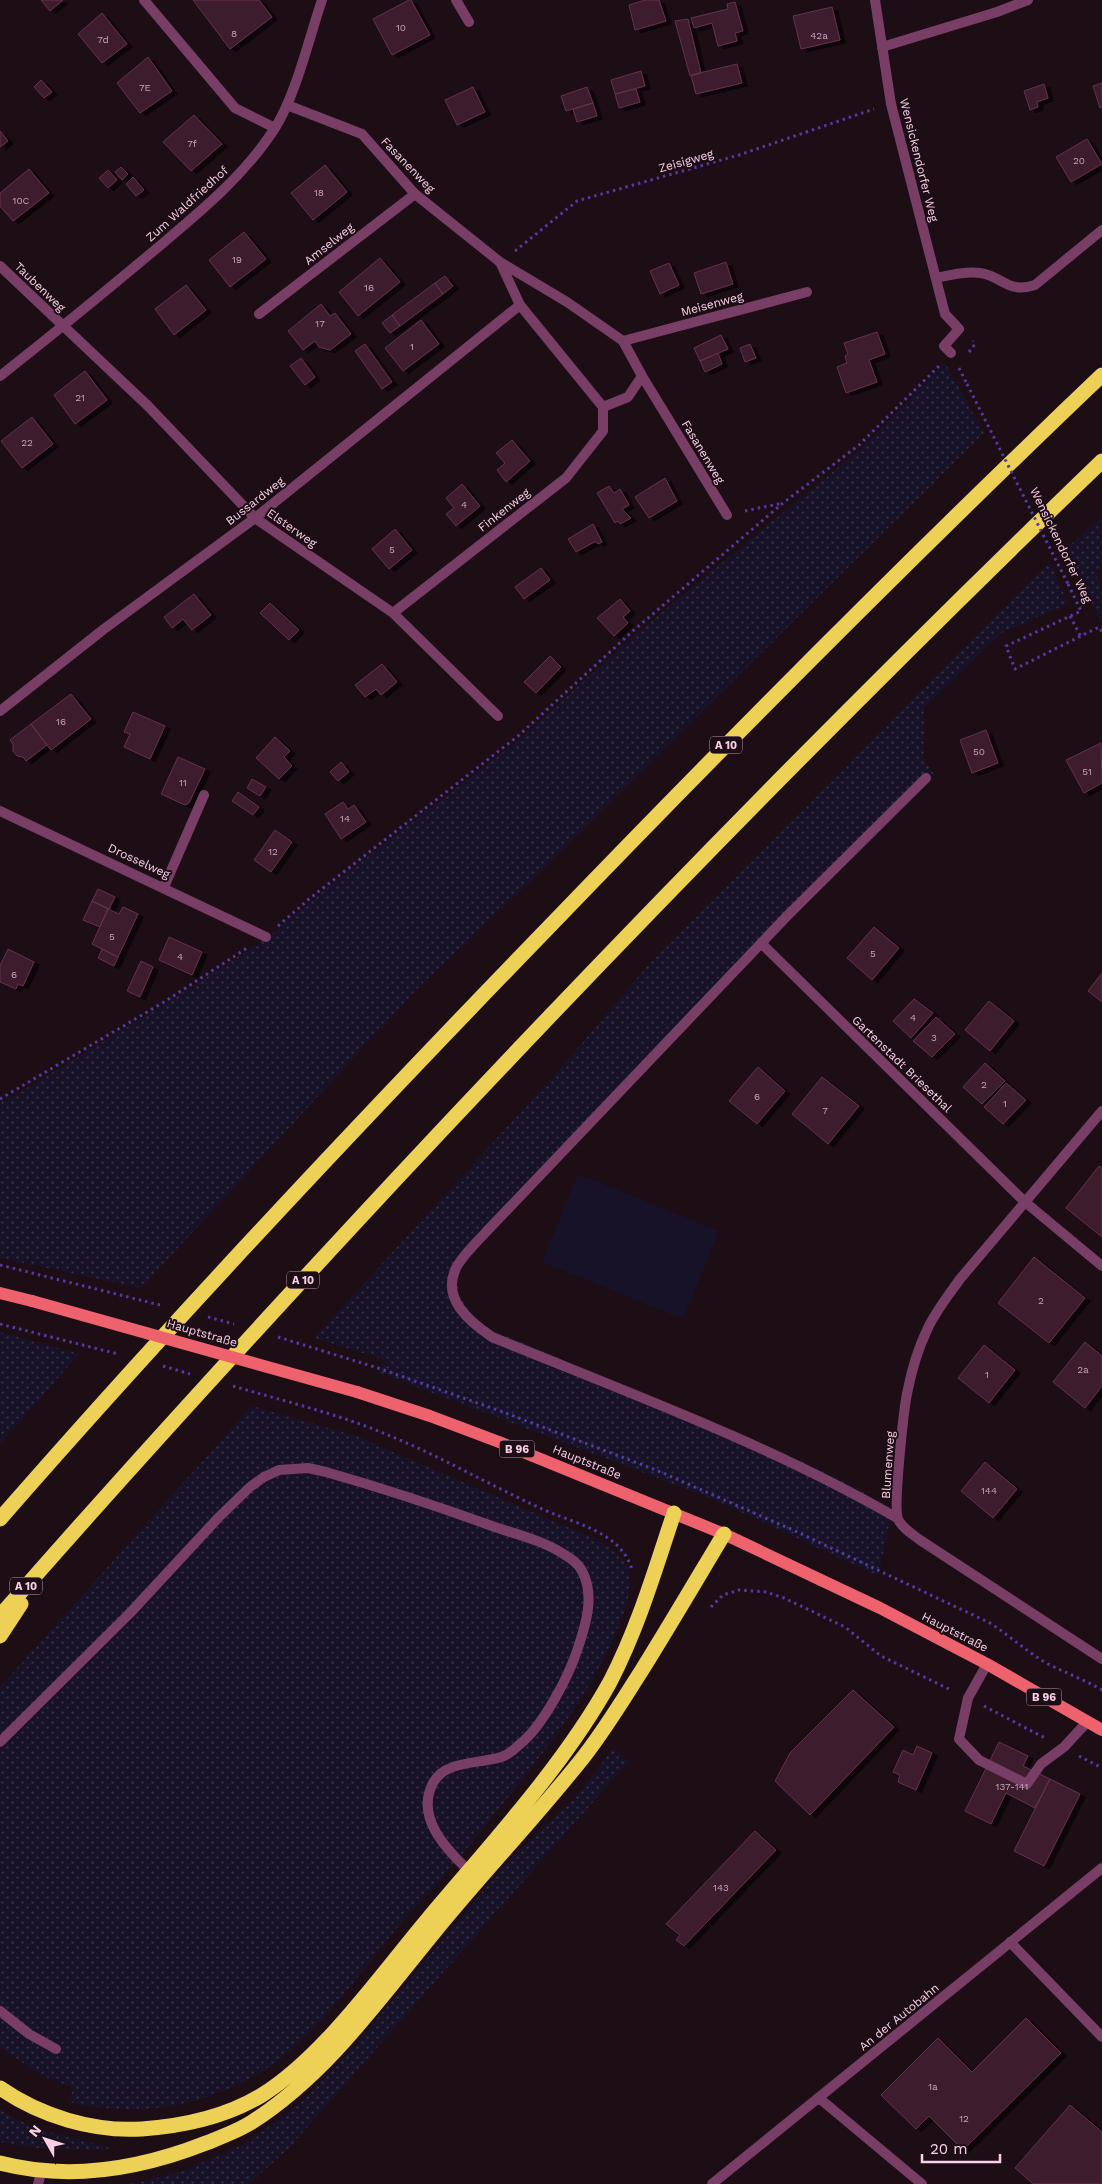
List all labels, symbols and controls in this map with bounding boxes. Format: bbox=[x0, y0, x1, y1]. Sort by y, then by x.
house number: 10 bbox=[396, 22, 406, 33]
house number: 8 bbox=[231, 28, 237, 39]
house number: 42a bbox=[810, 30, 828, 41]
house number: 7d bbox=[97, 34, 109, 45]
house number: 7E bbox=[139, 82, 151, 93]
street label: Wensickendorfer Weg bbox=[897, 97, 941, 224]
street label: Fasanenweg bbox=[378, 134, 438, 196]
house number: 7f bbox=[187, 138, 197, 149]
street label: Zeisigweg bbox=[657, 146, 716, 175]
house number: 20 bbox=[1073, 155, 1085, 166]
street label: Zum Waldfriedhof bbox=[143, 163, 231, 245]
house number: 18 bbox=[314, 187, 324, 198]
house number: 10C bbox=[13, 195, 30, 206]
street label: Amselweg bbox=[301, 220, 357, 268]
house number: 19 bbox=[232, 254, 242, 265]
street label: Taubenweg bbox=[12, 259, 69, 315]
house number: 16 bbox=[364, 282, 374, 293]
street label: Meisenweg bbox=[679, 289, 745, 319]
house number: 17 bbox=[315, 318, 325, 329]
house number: 1 bbox=[410, 341, 414, 352]
house number: 21 bbox=[75, 392, 85, 403]
street label: Fasanenweg bbox=[679, 418, 728, 487]
house number: 22 bbox=[21, 437, 33, 448]
street label: Bussardweg bbox=[223, 474, 287, 528]
street label: Finkenweg bbox=[475, 485, 533, 535]
street label: Wensickendorfer Weg bbox=[1027, 485, 1095, 606]
house number: 4 bbox=[461, 499, 467, 510]
street label: Elsterweg bbox=[264, 506, 320, 551]
house number: 5 bbox=[389, 544, 395, 555]
house number: 16 bbox=[56, 716, 66, 727]
road number: A 10 bbox=[710, 736, 742, 754]
house number: 50 bbox=[973, 746, 985, 757]
house number: 51 bbox=[1082, 766, 1092, 777]
house number: 11 bbox=[179, 777, 187, 788]
house number: 14 bbox=[340, 813, 350, 824]
street label: Drosselweg bbox=[106, 841, 173, 882]
house number: 12 bbox=[268, 846, 278, 857]
house number: 5 bbox=[109, 931, 115, 942]
house number: 5 bbox=[870, 948, 876, 959]
house number: 4 bbox=[177, 951, 183, 962]
house number: 6 bbox=[11, 969, 17, 980]
house number: 4 bbox=[910, 1012, 916, 1023]
street label: Gartenstadt Briesethal bbox=[849, 1013, 955, 1115]
house number: 3 bbox=[931, 1032, 937, 1043]
house number: 2 bbox=[981, 1079, 987, 1090]
house number: 6 bbox=[754, 1091, 760, 1102]
house number: 1 bbox=[1003, 1098, 1007, 1109]
house number: 7 bbox=[822, 1105, 828, 1116]
road number: A 10 bbox=[287, 1272, 319, 1288]
house number: 2 bbox=[1038, 1295, 1044, 1306]
street label: Hauptstraße bbox=[165, 1316, 239, 1350]
house number: 2a bbox=[1077, 1364, 1089, 1375]
house number: 1 bbox=[985, 1369, 989, 1380]
street label: Blumenweg bbox=[879, 1430, 897, 1499]
road number: B 96 bbox=[500, 1440, 534, 1458]
street label: Hauptstraße bbox=[551, 1442, 623, 1482]
house number: 144 bbox=[981, 1485, 997, 1496]
road number: A 10 bbox=[10, 1578, 42, 1594]
street label: Hauptstraße bbox=[919, 1609, 991, 1655]
road number: B 96 bbox=[1026, 1688, 1062, 1705]
house number: 137-141 bbox=[996, 1781, 1028, 1792]
house number: 143 bbox=[713, 1882, 729, 1893]
street label: An der Autobahn bbox=[856, 1980, 942, 2054]
house number: 1a bbox=[928, 2081, 938, 2092]
house number: 12 bbox=[959, 2113, 969, 2124]
north arrow bbox=[20, 2114, 70, 2164]
text: N bbox=[25, 2122, 44, 2140]
scale bar bbox=[922, 2132, 1000, 2164]
text: 20 m bbox=[930, 2140, 968, 2158]

